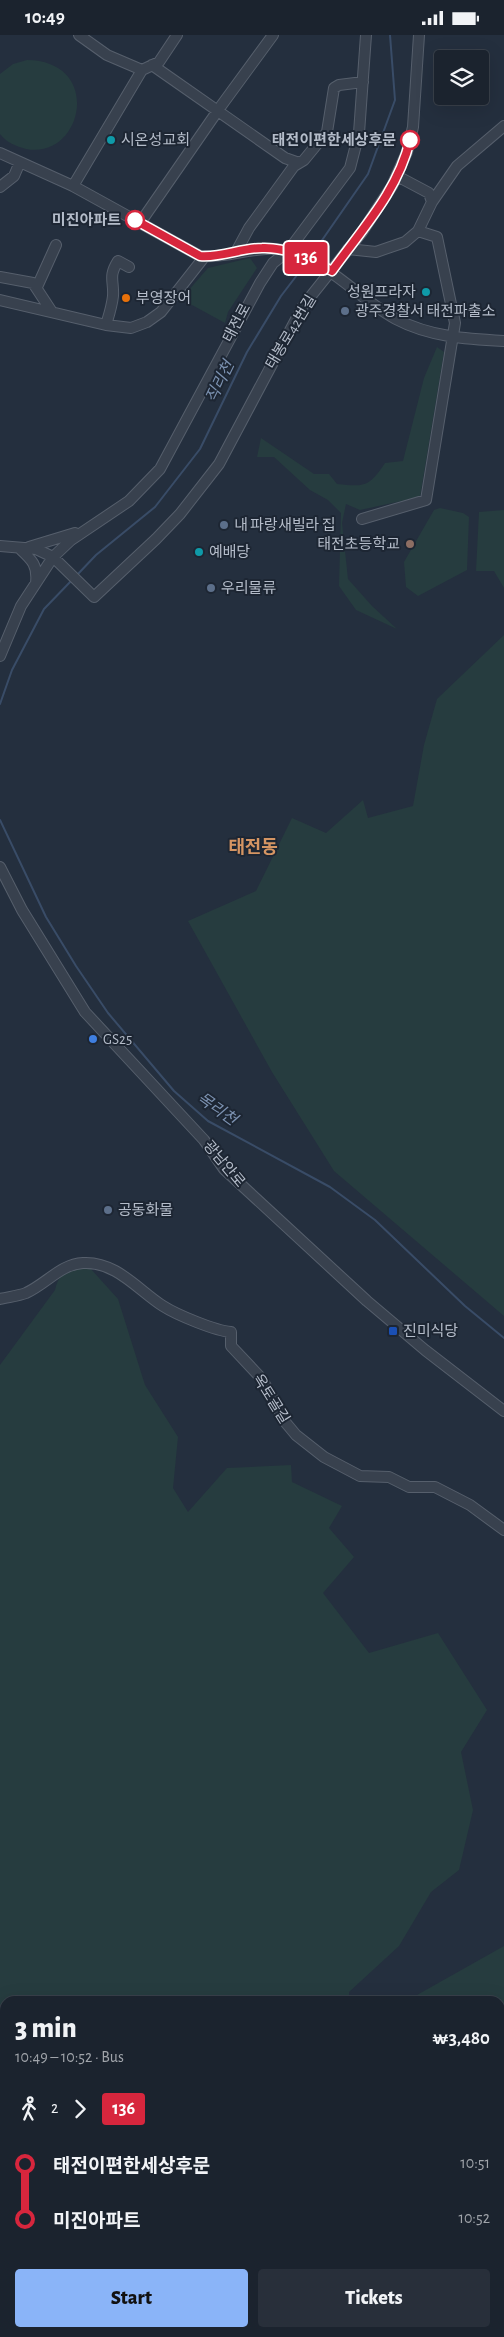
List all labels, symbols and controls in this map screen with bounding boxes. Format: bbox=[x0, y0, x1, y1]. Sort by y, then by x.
text: 10:49 bbox=[25, 8, 65, 27]
map controls bbox=[434, 50, 489, 105]
button: layers bbox=[434, 50, 489, 105]
marker: 태전이편한세상후문 bbox=[400, 130, 420, 150]
place label: 시온성교회 bbox=[121, 132, 190, 148]
place label: 태전이편한세상후문 bbox=[272, 132, 396, 148]
marker: 시온성교회 bbox=[105, 134, 117, 146]
marker: 미진아파트 bbox=[125, 210, 145, 230]
place label: 미진아파트 bbox=[52, 212, 121, 228]
line badge: 136 bbox=[277, 242, 335, 274]
text: 136 bbox=[295, 249, 317, 267]
place label: 성원프라자 bbox=[347, 284, 416, 300]
marker: 성원프라자 bbox=[420, 286, 432, 298]
place label: 부영장어 bbox=[136, 290, 191, 306]
marker: 부영장어 bbox=[120, 292, 132, 304]
street label: 태봉로42번길 bbox=[262, 292, 319, 371]
street label: 태전로 bbox=[220, 301, 253, 345]
place label: 광주경찰서 태전파출소 bbox=[355, 303, 496, 319]
marker: 광주경찰서 태전파출소 bbox=[339, 305, 351, 317]
water label: 직리천 bbox=[202, 356, 238, 405]
place label: 내 파랑새빌라 집 bbox=[234, 517, 336, 533]
marker: 내 파랑새빌라 집 bbox=[218, 519, 230, 531]
place label: 태전초등학교 bbox=[317, 535, 400, 552]
marker: 태전초등학교 bbox=[404, 538, 416, 550]
place label: 예배당 bbox=[209, 544, 251, 560]
marker: 예배당 bbox=[193, 546, 205, 558]
place label: 우리물류 bbox=[221, 580, 276, 596]
marker: 우리물류 bbox=[205, 582, 217, 594]
district label: 태전동 bbox=[228, 838, 278, 857]
place label: GS25 bbox=[103, 1032, 132, 1047]
marker: GS25 bbox=[87, 1033, 99, 1045]
water label: 목리천 bbox=[194, 1089, 242, 1130]
street label: 광남안로 bbox=[201, 1137, 248, 1190]
place label: 공동화물 bbox=[118, 1202, 173, 1218]
marker: 공동화물 bbox=[102, 1204, 114, 1216]
place label: 진미식당 bbox=[403, 1323, 458, 1339]
marker: 진미식당 bbox=[387, 1325, 399, 1337]
street label: 옥토골길 bbox=[250, 1371, 293, 1426]
text: 3 min bbox=[15, 2015, 77, 2043]
text: ₩3,480 bbox=[432, 2029, 490, 2048]
text: 10:49 – 10:52 · Bus bbox=[15, 2049, 124, 2065]
icon: walk bbox=[15, 2095, 43, 2123]
icon: forward bbox=[66, 2095, 94, 2123]
text: 2 bbox=[51, 2100, 58, 2116]
text: 136 bbox=[112, 2100, 135, 2118]
text: 10:51 bbox=[460, 2155, 490, 2171]
text: 태전이편한세상후문 bbox=[53, 2157, 210, 2176]
text: 10:52 bbox=[458, 2210, 490, 2226]
text: 미진아파트 bbox=[53, 2212, 140, 2231]
button: Start bbox=[15, 2269, 248, 2327]
button: Tickets bbox=[258, 2269, 490, 2327]

